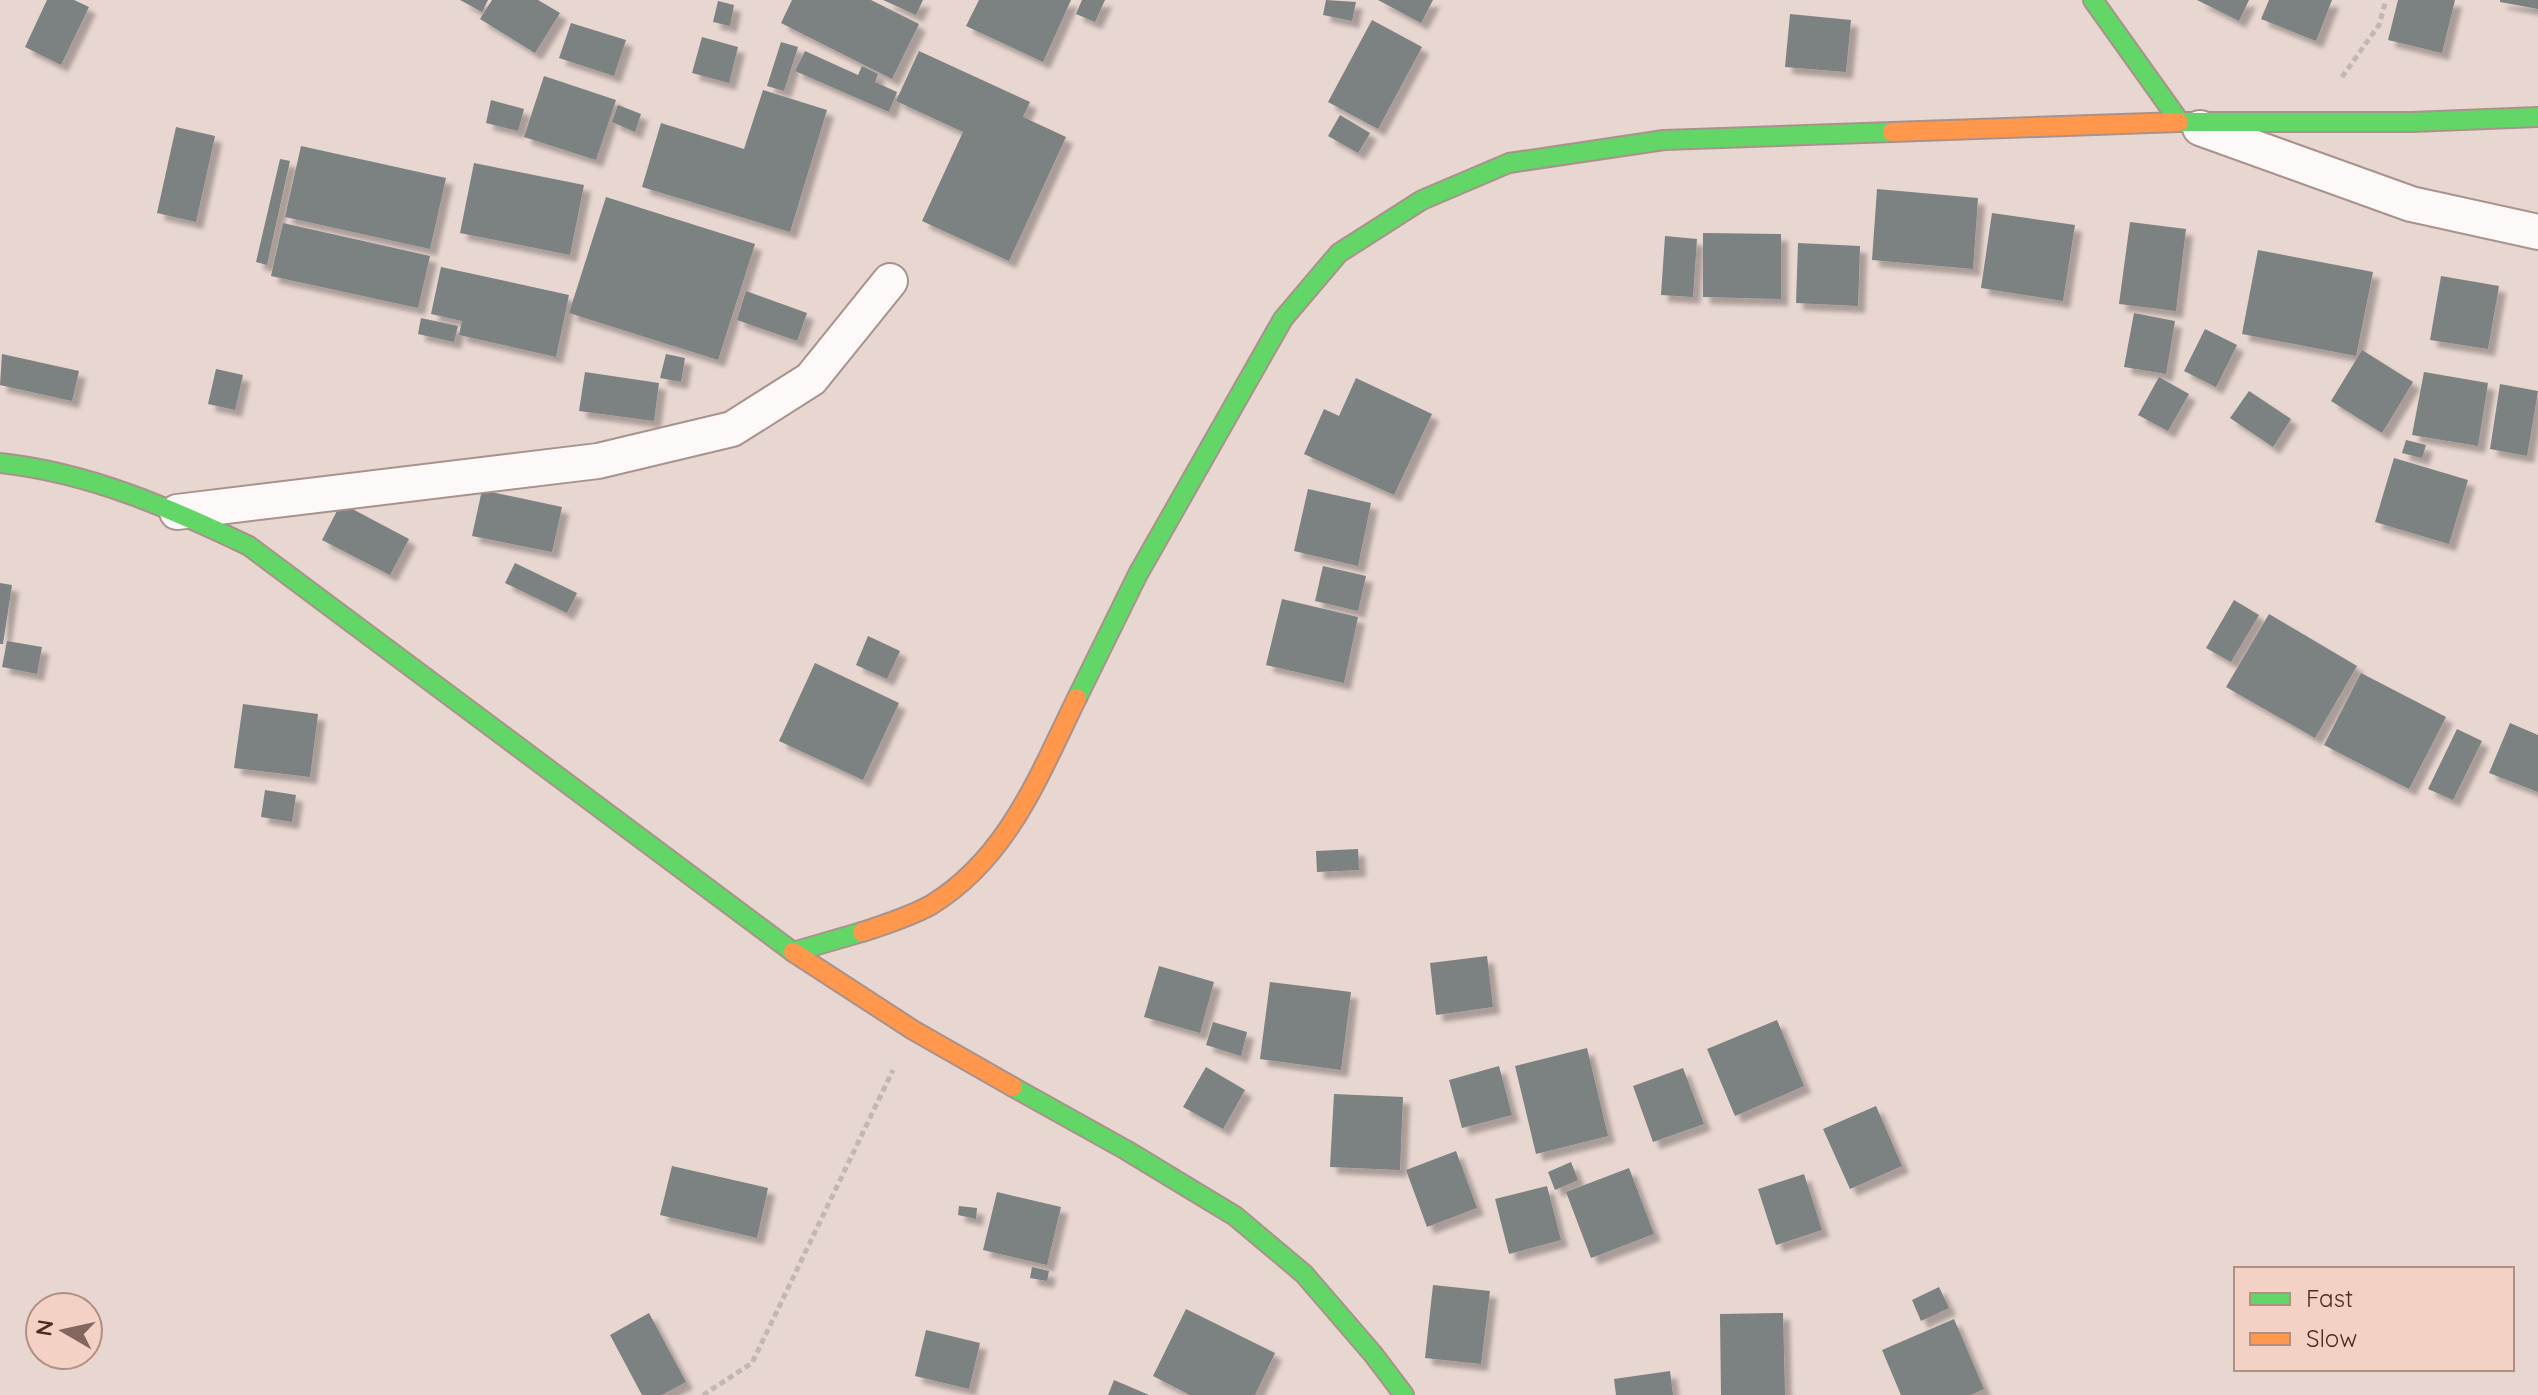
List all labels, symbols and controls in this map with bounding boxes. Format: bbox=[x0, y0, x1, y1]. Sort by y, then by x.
legend bbox=[2234, 1267, 2514, 1371]
text: Fast bbox=[2306, 1283, 2353, 1313]
north arrow bbox=[24, 1291, 104, 1371]
text: N bbox=[29, 1318, 59, 1338]
text: Slow bbox=[2306, 1323, 2357, 1353]

